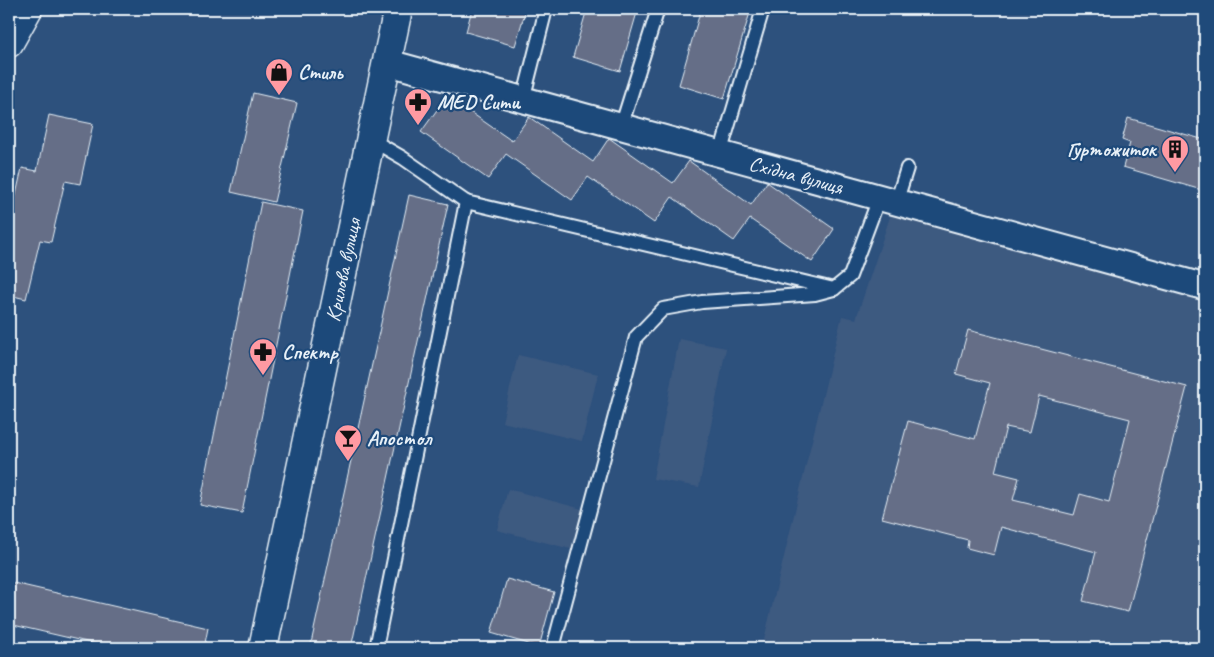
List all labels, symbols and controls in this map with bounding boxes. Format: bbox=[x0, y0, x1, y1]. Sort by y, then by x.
shop icon: Стиль bbox=[264, 57, 294, 96]
place label: Стиль bbox=[298, 59, 344, 85]
pharmacy icon: MED Сити bbox=[403, 87, 433, 126]
place label: MED Сити bbox=[437, 89, 522, 115]
building icon: Гуртожиток bbox=[1160, 134, 1190, 173]
place label: Гуртожиток bbox=[1067, 136, 1158, 162]
street label: Східна вулиця bbox=[746, 150, 847, 200]
street label: Крилова вулиця bbox=[319, 214, 367, 324]
pharmacy icon: Спектр bbox=[248, 337, 278, 376]
place label: Спектр bbox=[282, 339, 339, 365]
bar icon: Апостол bbox=[333, 423, 363, 462]
place label: Апостол bbox=[367, 425, 433, 451]

